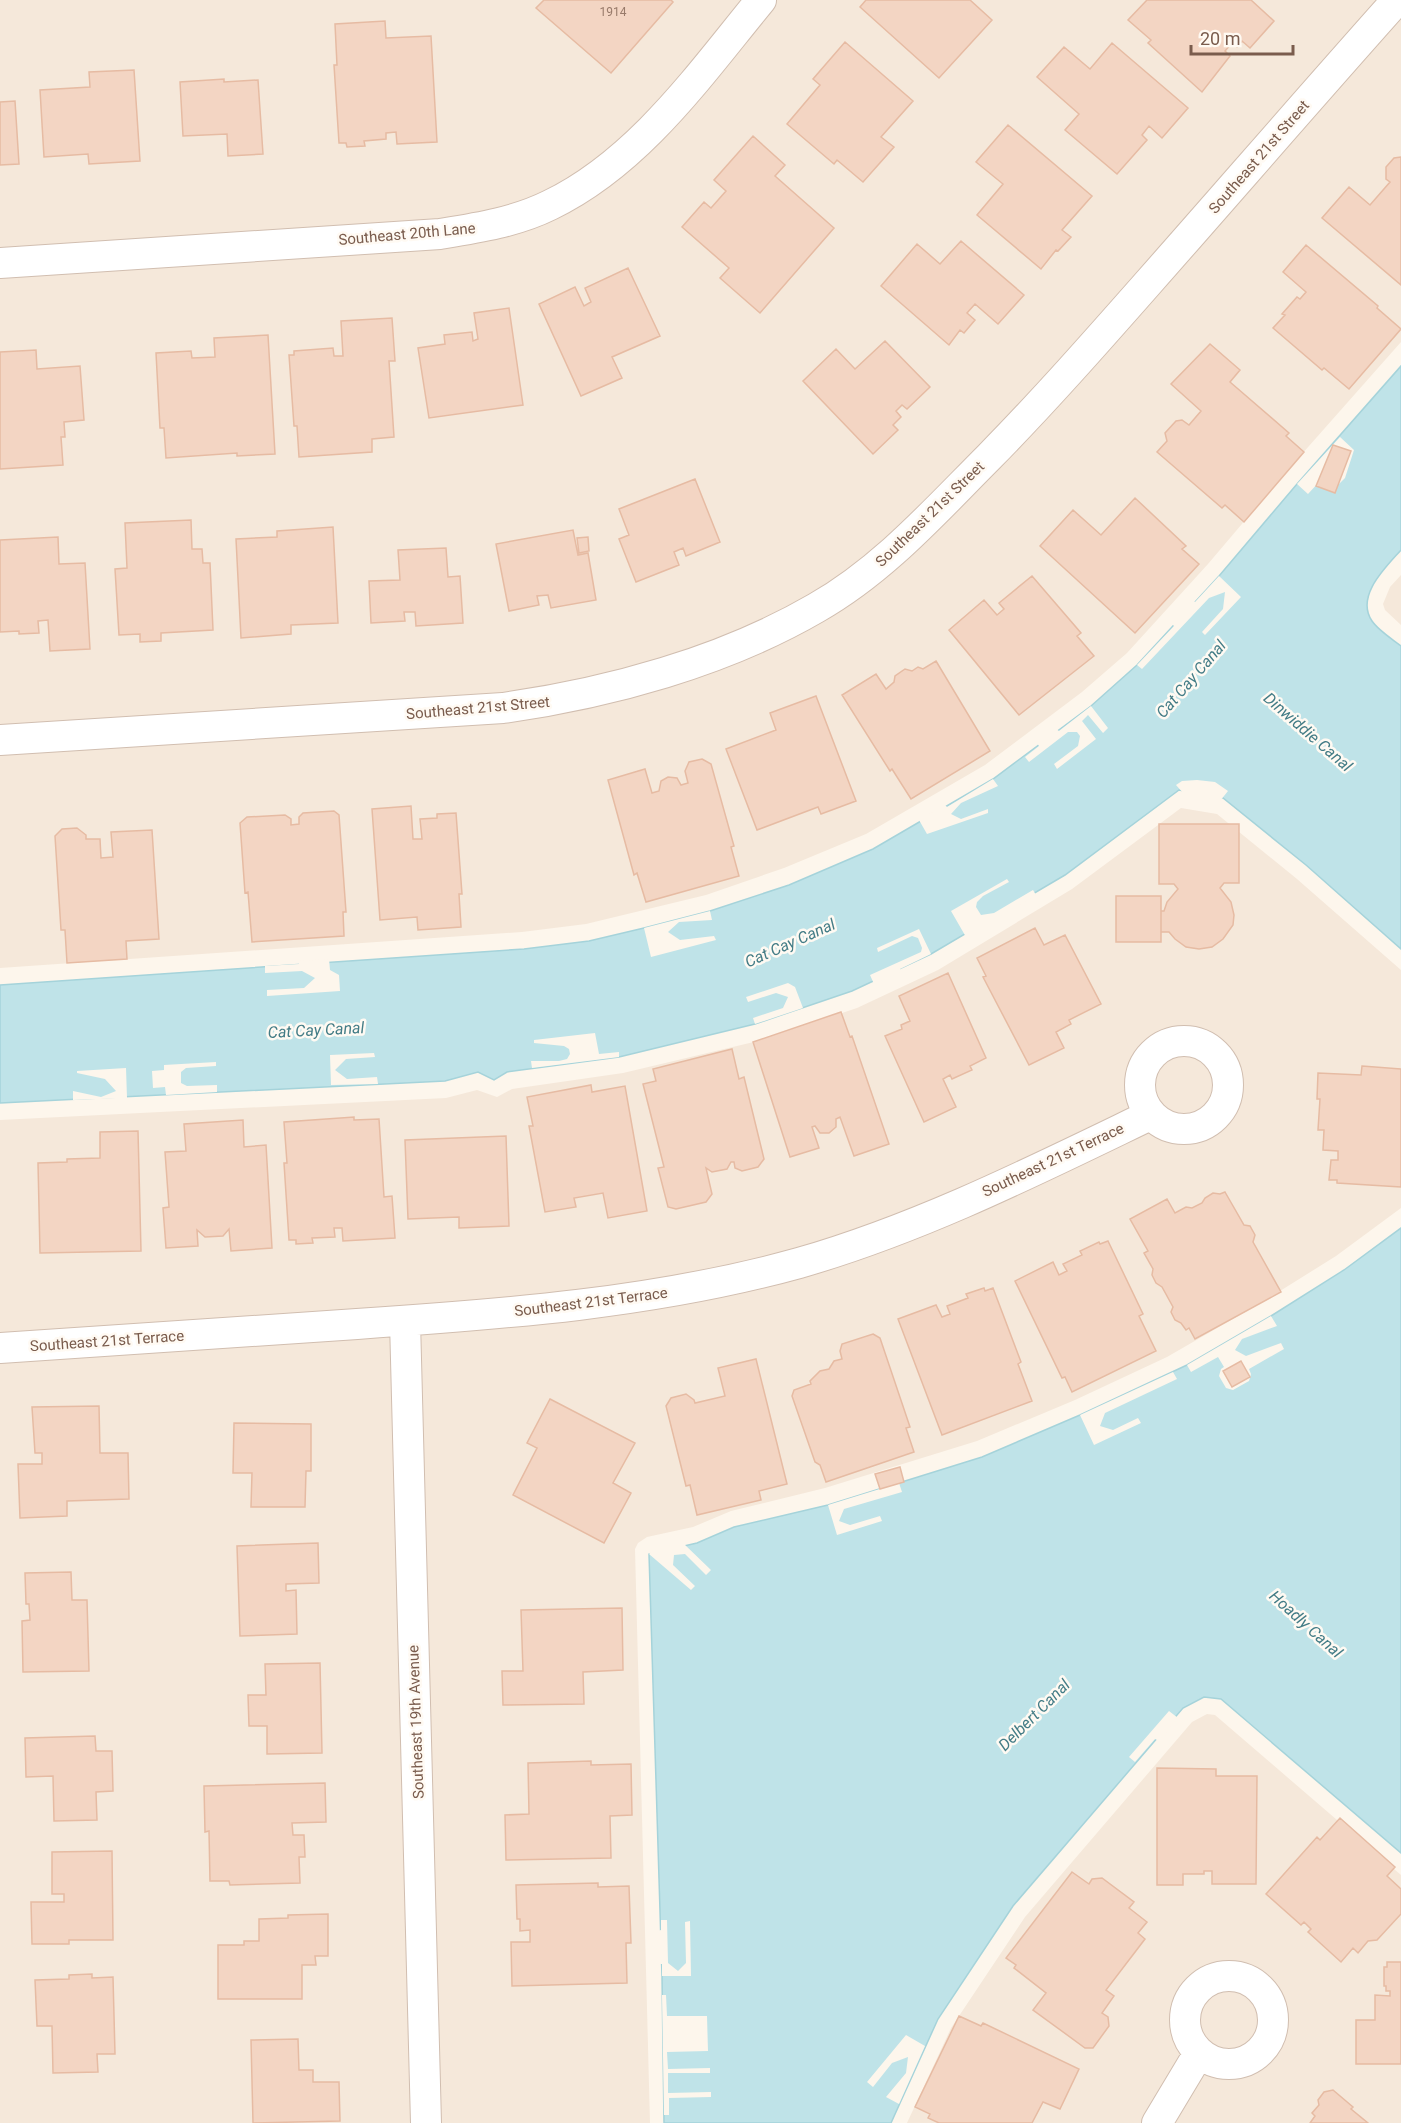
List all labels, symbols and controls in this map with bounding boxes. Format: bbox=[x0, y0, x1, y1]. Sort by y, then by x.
house number: 1914 bbox=[600, 5, 627, 19]
scale bar bbox=[1191, 18, 1293, 56]
text: 20 m bbox=[1200, 28, 1240, 49]
street label: Southeast 21st Street bbox=[1205, 97, 1313, 217]
street label: Southeast 20th Lane bbox=[338, 219, 476, 249]
street label: Southeast 21st Street bbox=[872, 457, 988, 571]
water label: Cat Cay Canal bbox=[1152, 636, 1230, 722]
water label: Dinwiddie Canal bbox=[1260, 689, 1356, 776]
street label: Southeast 21st Street bbox=[405, 693, 551, 723]
water label: Cat Cay Canal bbox=[742, 915, 838, 971]
water label: Cat Cay Canal bbox=[267, 1018, 365, 1042]
street label: Southeast 21st Terrace bbox=[979, 1119, 1127, 1201]
street label: Southeast 21st Terrace bbox=[513, 1284, 669, 1320]
street label: Southeast 21st Terrace bbox=[29, 1327, 185, 1355]
water label: Hoadly Canal bbox=[1266, 1586, 1347, 1662]
street label: Southeast 19th Avenue bbox=[404, 1645, 428, 1799]
water label: Delbert Canal bbox=[994, 1675, 1074, 1755]

